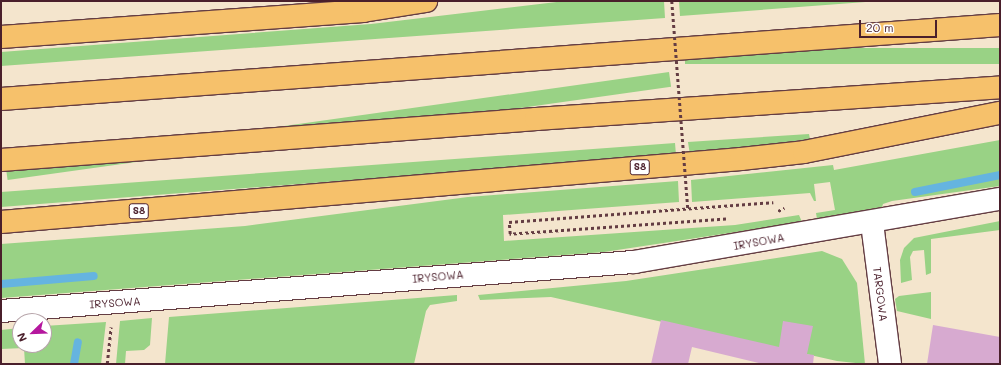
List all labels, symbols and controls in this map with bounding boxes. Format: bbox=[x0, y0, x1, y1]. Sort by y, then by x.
scale bar bbox=[861, 12, 939, 38]
text: 20 m bbox=[866, 19, 894, 35]
road number: S8 bbox=[629, 159, 651, 175]
road number: S8 bbox=[128, 203, 150, 219]
street label: IRYSOWA bbox=[733, 231, 785, 253]
street label: TARGOWA bbox=[870, 266, 890, 322]
street label: IRYSOWA bbox=[412, 268, 464, 286]
street label: IRYSOWA bbox=[89, 295, 141, 311]
north arrow bbox=[12, 313, 52, 353]
text: N bbox=[13, 331, 30, 344]

